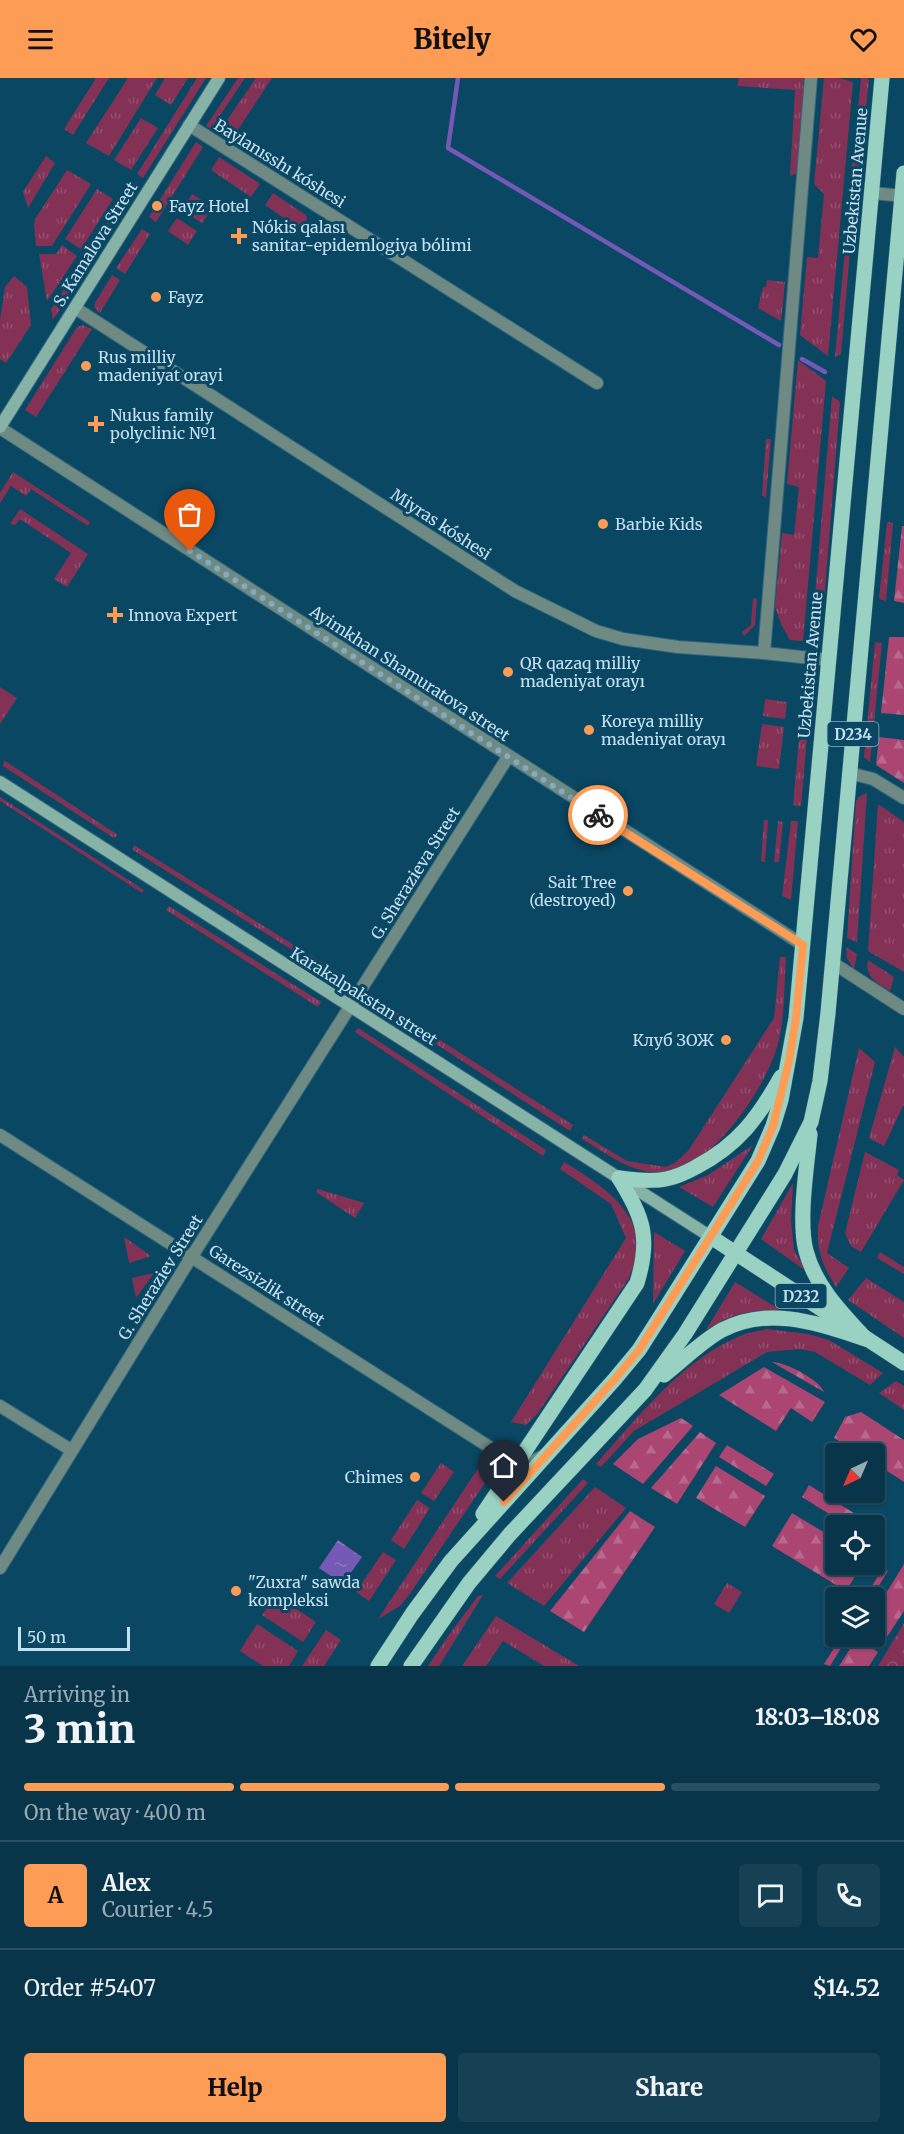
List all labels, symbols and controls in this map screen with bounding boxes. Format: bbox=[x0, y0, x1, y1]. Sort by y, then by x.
text: Bitely bbox=[413, 22, 491, 56]
icon: menu bbox=[24, 23, 57, 56]
icon: heart bbox=[847, 23, 880, 56]
street label: Uzbekistan Avenue bbox=[839, 107, 871, 255]
street label: Baylanısshı kóshesi bbox=[211, 114, 349, 212]
street label: S. Kamalova Street bbox=[49, 177, 142, 310]
place label: Fayz Hotel bbox=[169, 196, 249, 216]
marker: Fayz Hotel bbox=[150, 199, 164, 213]
place label: Nókis qalası sanitar-epidemlogiya bólimi bbox=[252, 217, 472, 255]
marker: Nókis qalası sanitar-epidemlogiya bólimi bbox=[230, 227, 248, 245]
place label: Fayz bbox=[168, 287, 204, 307]
marker: Fayz bbox=[149, 290, 163, 304]
place label: Rus milliy madeniyat orayi bbox=[98, 347, 223, 385]
marker: Rus milliy madeniyat orayi bbox=[79, 359, 93, 373]
place label: Nukus family polyclinic №1 bbox=[110, 405, 216, 443]
marker: Nukus family polyclinic №1 bbox=[87, 415, 105, 433]
street label: Miyras kóshesi bbox=[387, 484, 495, 564]
pin bbox=[164, 489, 215, 551]
icon: bag bbox=[173, 498, 206, 531]
place label: Barbie Kids bbox=[615, 514, 703, 534]
marker: Barbie Kids bbox=[596, 517, 610, 531]
street label: Uzbekistan Avenue bbox=[794, 591, 826, 739]
street label: Ayimkhan Shamuratova street bbox=[305, 600, 514, 746]
place label: Innova Expert bbox=[128, 605, 238, 625]
marker: Innova Expert bbox=[106, 606, 124, 624]
place label: QR qazaq milliy madeniyat orayı bbox=[520, 653, 645, 691]
marker: QR qazaq milliy madeniyat orayı bbox=[501, 665, 515, 679]
place label: Koreya milliy madeniyat orayı bbox=[601, 711, 726, 749]
road number: D234 bbox=[828, 722, 878, 746]
marker: Koreya milliy madeniyat orayı bbox=[582, 723, 596, 737]
courier bbox=[568, 785, 628, 845]
icon: bike bbox=[582, 799, 615, 832]
street label: G. Sherazieva Street bbox=[366, 802, 464, 943]
place label: Sait Tree (destroyed) bbox=[529, 872, 616, 910]
marker: Sait Tree (destroyed) bbox=[621, 884, 635, 898]
street label: Karakalpakstan street bbox=[287, 943, 442, 1050]
place label: Клуб ЗОЖ bbox=[632, 1030, 714, 1050]
marker: Клуб ЗОЖ bbox=[719, 1033, 733, 1047]
street label: G. Sheraziev Street bbox=[113, 1210, 207, 1343]
street label: Garezsizlik street bbox=[205, 1240, 329, 1330]
road number: D232 bbox=[776, 1284, 826, 1308]
pin bbox=[478, 1440, 529, 1502]
north arrow bbox=[825, 1443, 885, 1503]
map controls bbox=[825, 1443, 885, 1647]
icon: home bbox=[487, 1449, 520, 1482]
place label: Chimes bbox=[345, 1467, 403, 1487]
marker: Chimes bbox=[408, 1470, 422, 1484]
button: locate bbox=[825, 1515, 885, 1575]
place label: "Zuxra" sawda kompleksi bbox=[248, 1572, 361, 1610]
marker: "Zuxra" sawda kompleksi bbox=[229, 1584, 243, 1598]
button: layers bbox=[825, 1587, 885, 1647]
scale bar bbox=[18, 1624, 130, 1652]
text: 50 m bbox=[27, 1627, 66, 1647]
text: Arriving in bbox=[24, 1682, 130, 1707]
text: 18:03–18:08 bbox=[755, 1703, 880, 1731]
text: 3 min bbox=[24, 1705, 135, 1754]
text: On the way · 400 m bbox=[24, 1800, 206, 1825]
button: chat bbox=[739, 1864, 802, 1927]
button: phone bbox=[817, 1864, 880, 1927]
text: Alex bbox=[102, 1869, 151, 1897]
text: A bbox=[48, 1881, 63, 1909]
text: Courier · 4.5 bbox=[102, 1897, 214, 1922]
text: Order #5407 bbox=[24, 1974, 156, 2002]
text: $14.52 bbox=[812, 1974, 880, 2002]
button: Help bbox=[24, 2053, 446, 2122]
button: Share bbox=[458, 2053, 880, 2122]

